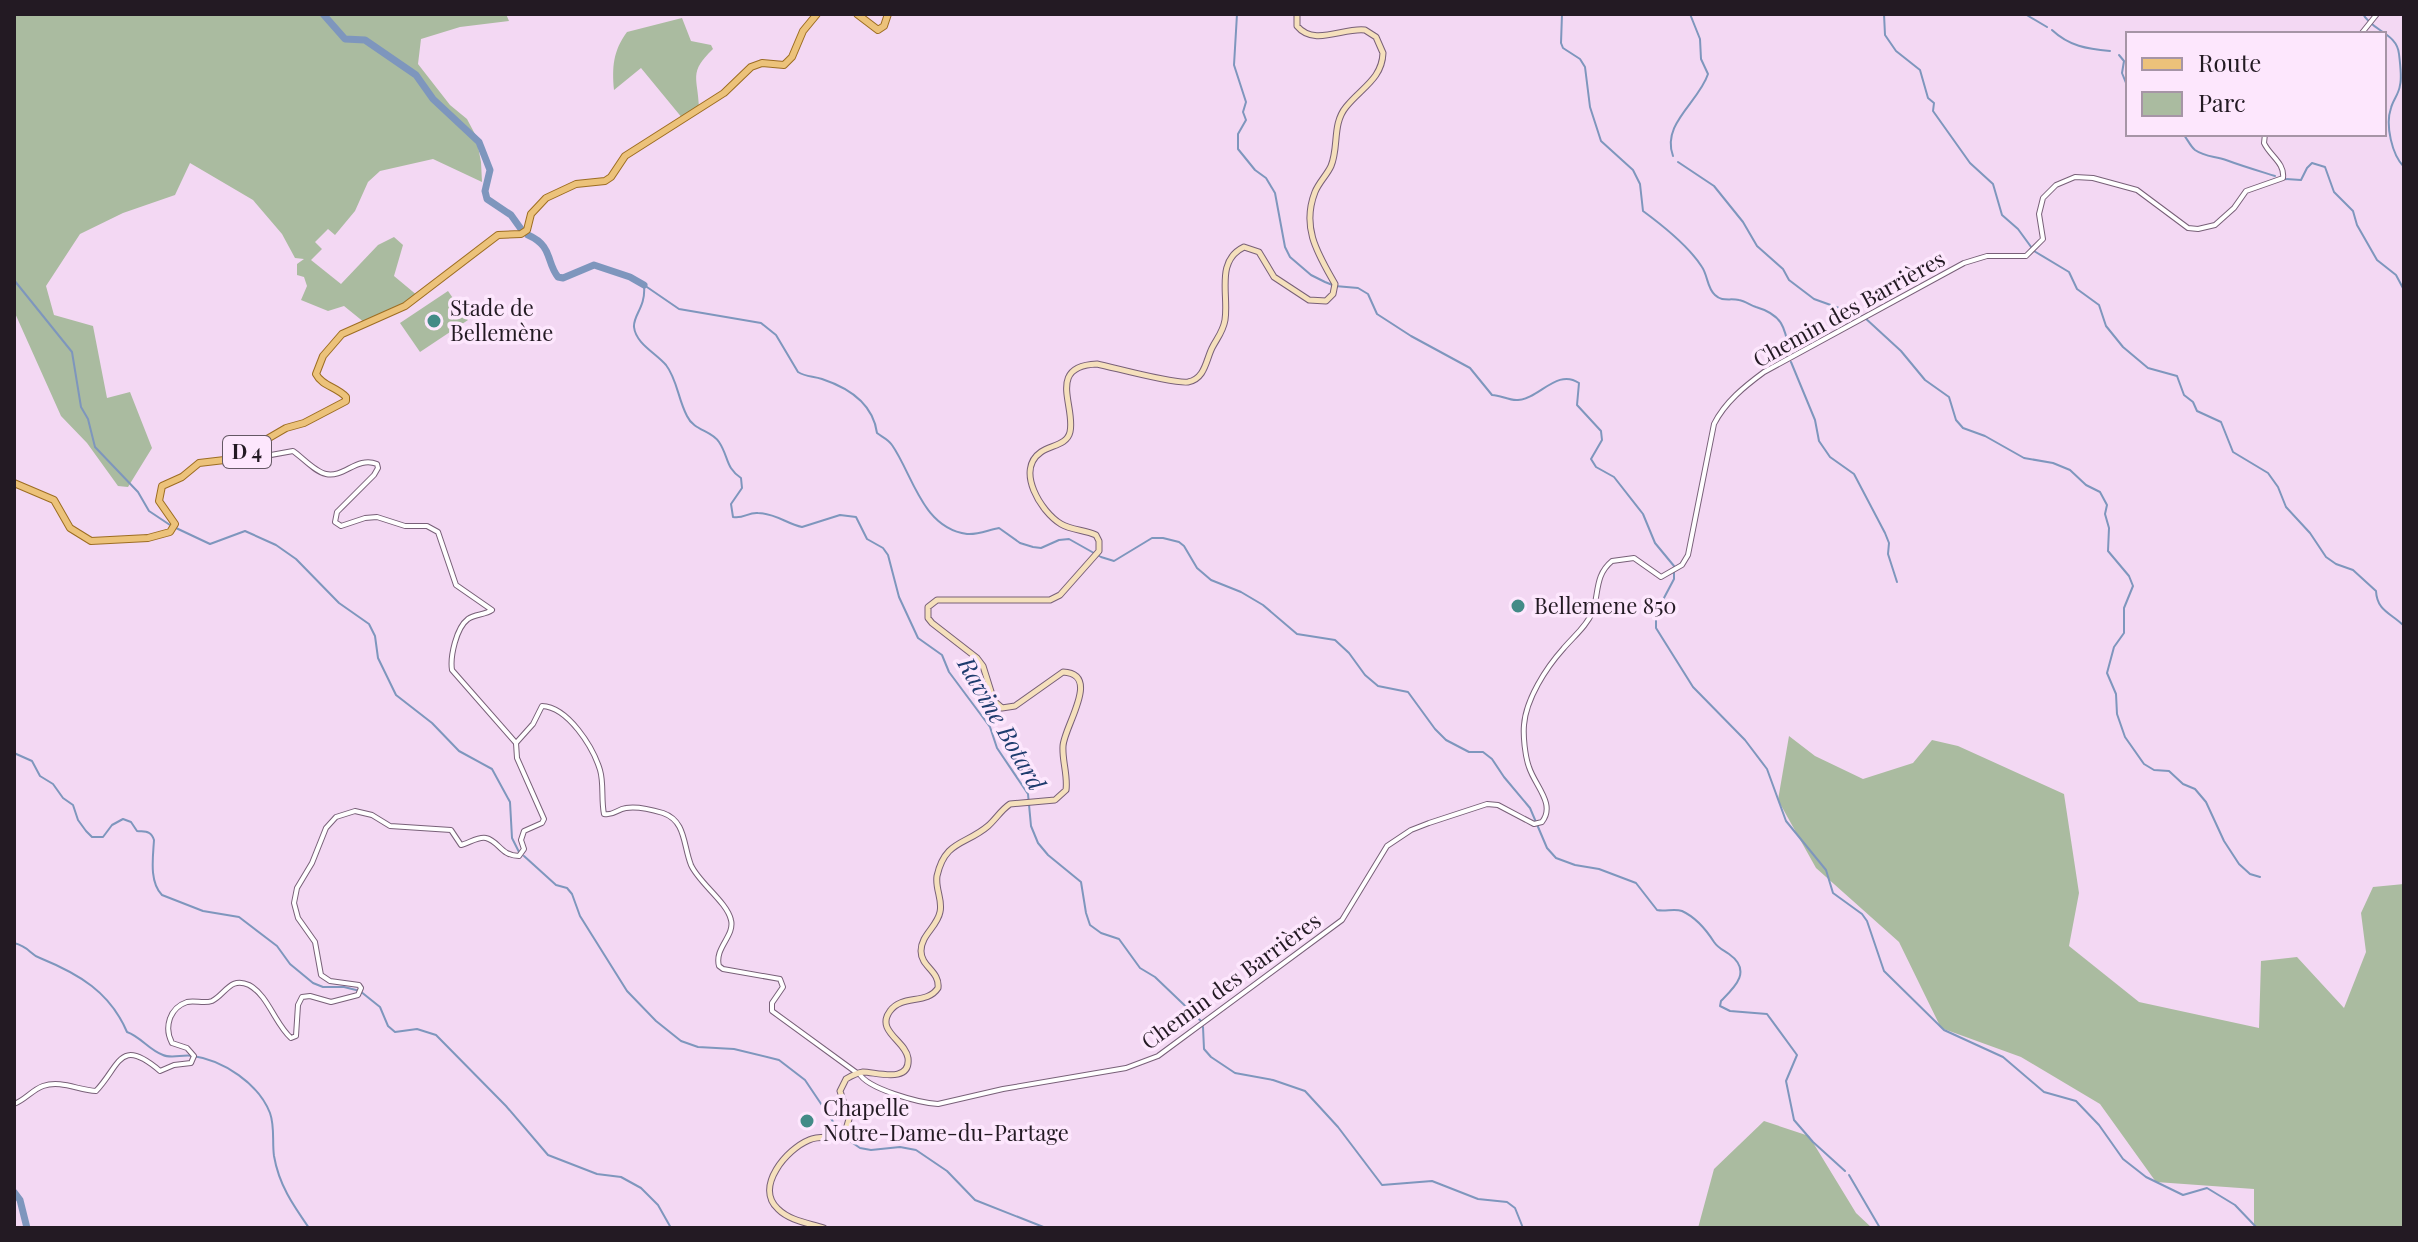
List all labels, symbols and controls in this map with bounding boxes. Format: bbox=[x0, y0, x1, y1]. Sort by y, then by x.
legend bbox=[2126, 32, 2386, 136]
text: Route bbox=[2198, 46, 2261, 78]
text: Parc bbox=[2198, 86, 2246, 118]
street label: Chemin des Barrières bbox=[1747, 243, 1950, 373]
place label: Stade de Bellemène bbox=[450, 292, 553, 347]
marker: Stade de Bellemène bbox=[425, 312, 443, 330]
road number: D 4 bbox=[223, 436, 271, 468]
place label: Bellemene 850 bbox=[1534, 590, 1677, 620]
marker: Bellemene 850 bbox=[1509, 597, 1527, 615]
water label: Ravine Botard bbox=[951, 650, 1054, 796]
street label: Chemin des Barrières bbox=[1135, 905, 1326, 1056]
place label: Chapelle Notre-Dame-du-Partage bbox=[823, 1092, 1069, 1147]
marker: Chapelle Notre-Dame-du-Partage bbox=[798, 1112, 816, 1130]

